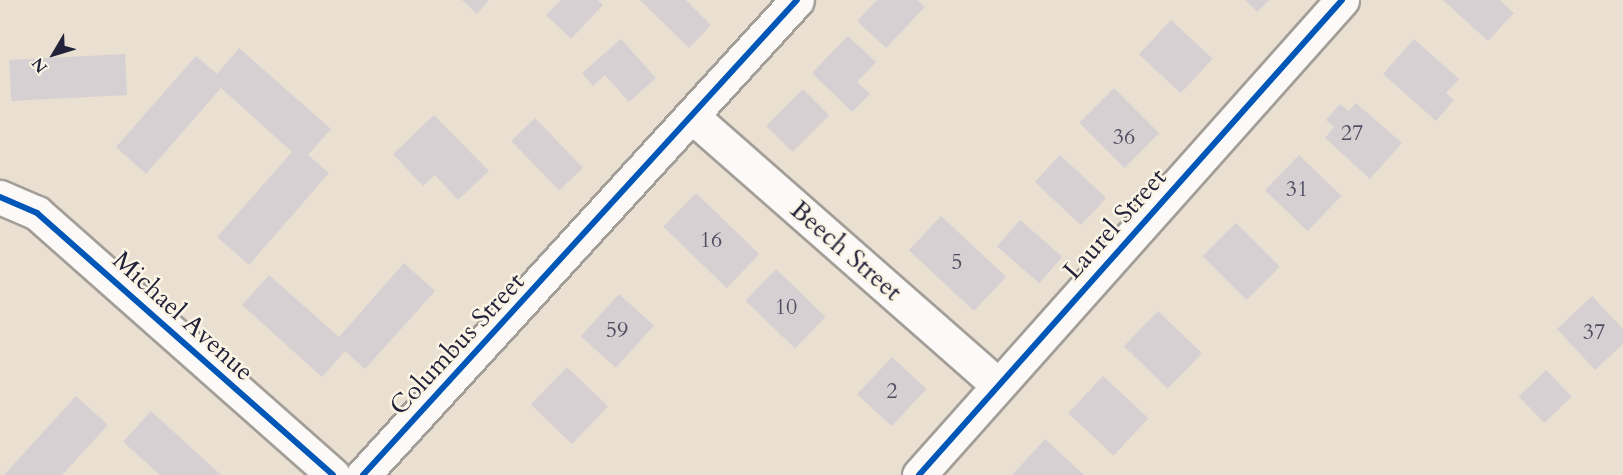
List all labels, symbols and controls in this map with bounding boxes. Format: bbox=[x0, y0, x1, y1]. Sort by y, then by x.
north arrow bbox=[24, 24, 84, 84]
text: N bbox=[27, 53, 53, 77]
house number: 27 bbox=[1341, 121, 1363, 147]
house number: 36 bbox=[1113, 125, 1135, 151]
street label: Laurel Street bbox=[1057, 162, 1173, 286]
house number: 31 bbox=[1286, 177, 1308, 203]
street label: Beech Street bbox=[784, 194, 908, 308]
house number: 16 bbox=[700, 228, 722, 254]
street label: Michael Avenue bbox=[106, 245, 260, 387]
house number: 5 bbox=[951, 250, 963, 276]
street label: Columbus Street bbox=[383, 266, 531, 422]
house number: 10 bbox=[775, 295, 797, 321]
house number: 59 bbox=[606, 318, 628, 344]
house number: 37 bbox=[1583, 320, 1605, 346]
house number: 2 bbox=[886, 379, 898, 405]

